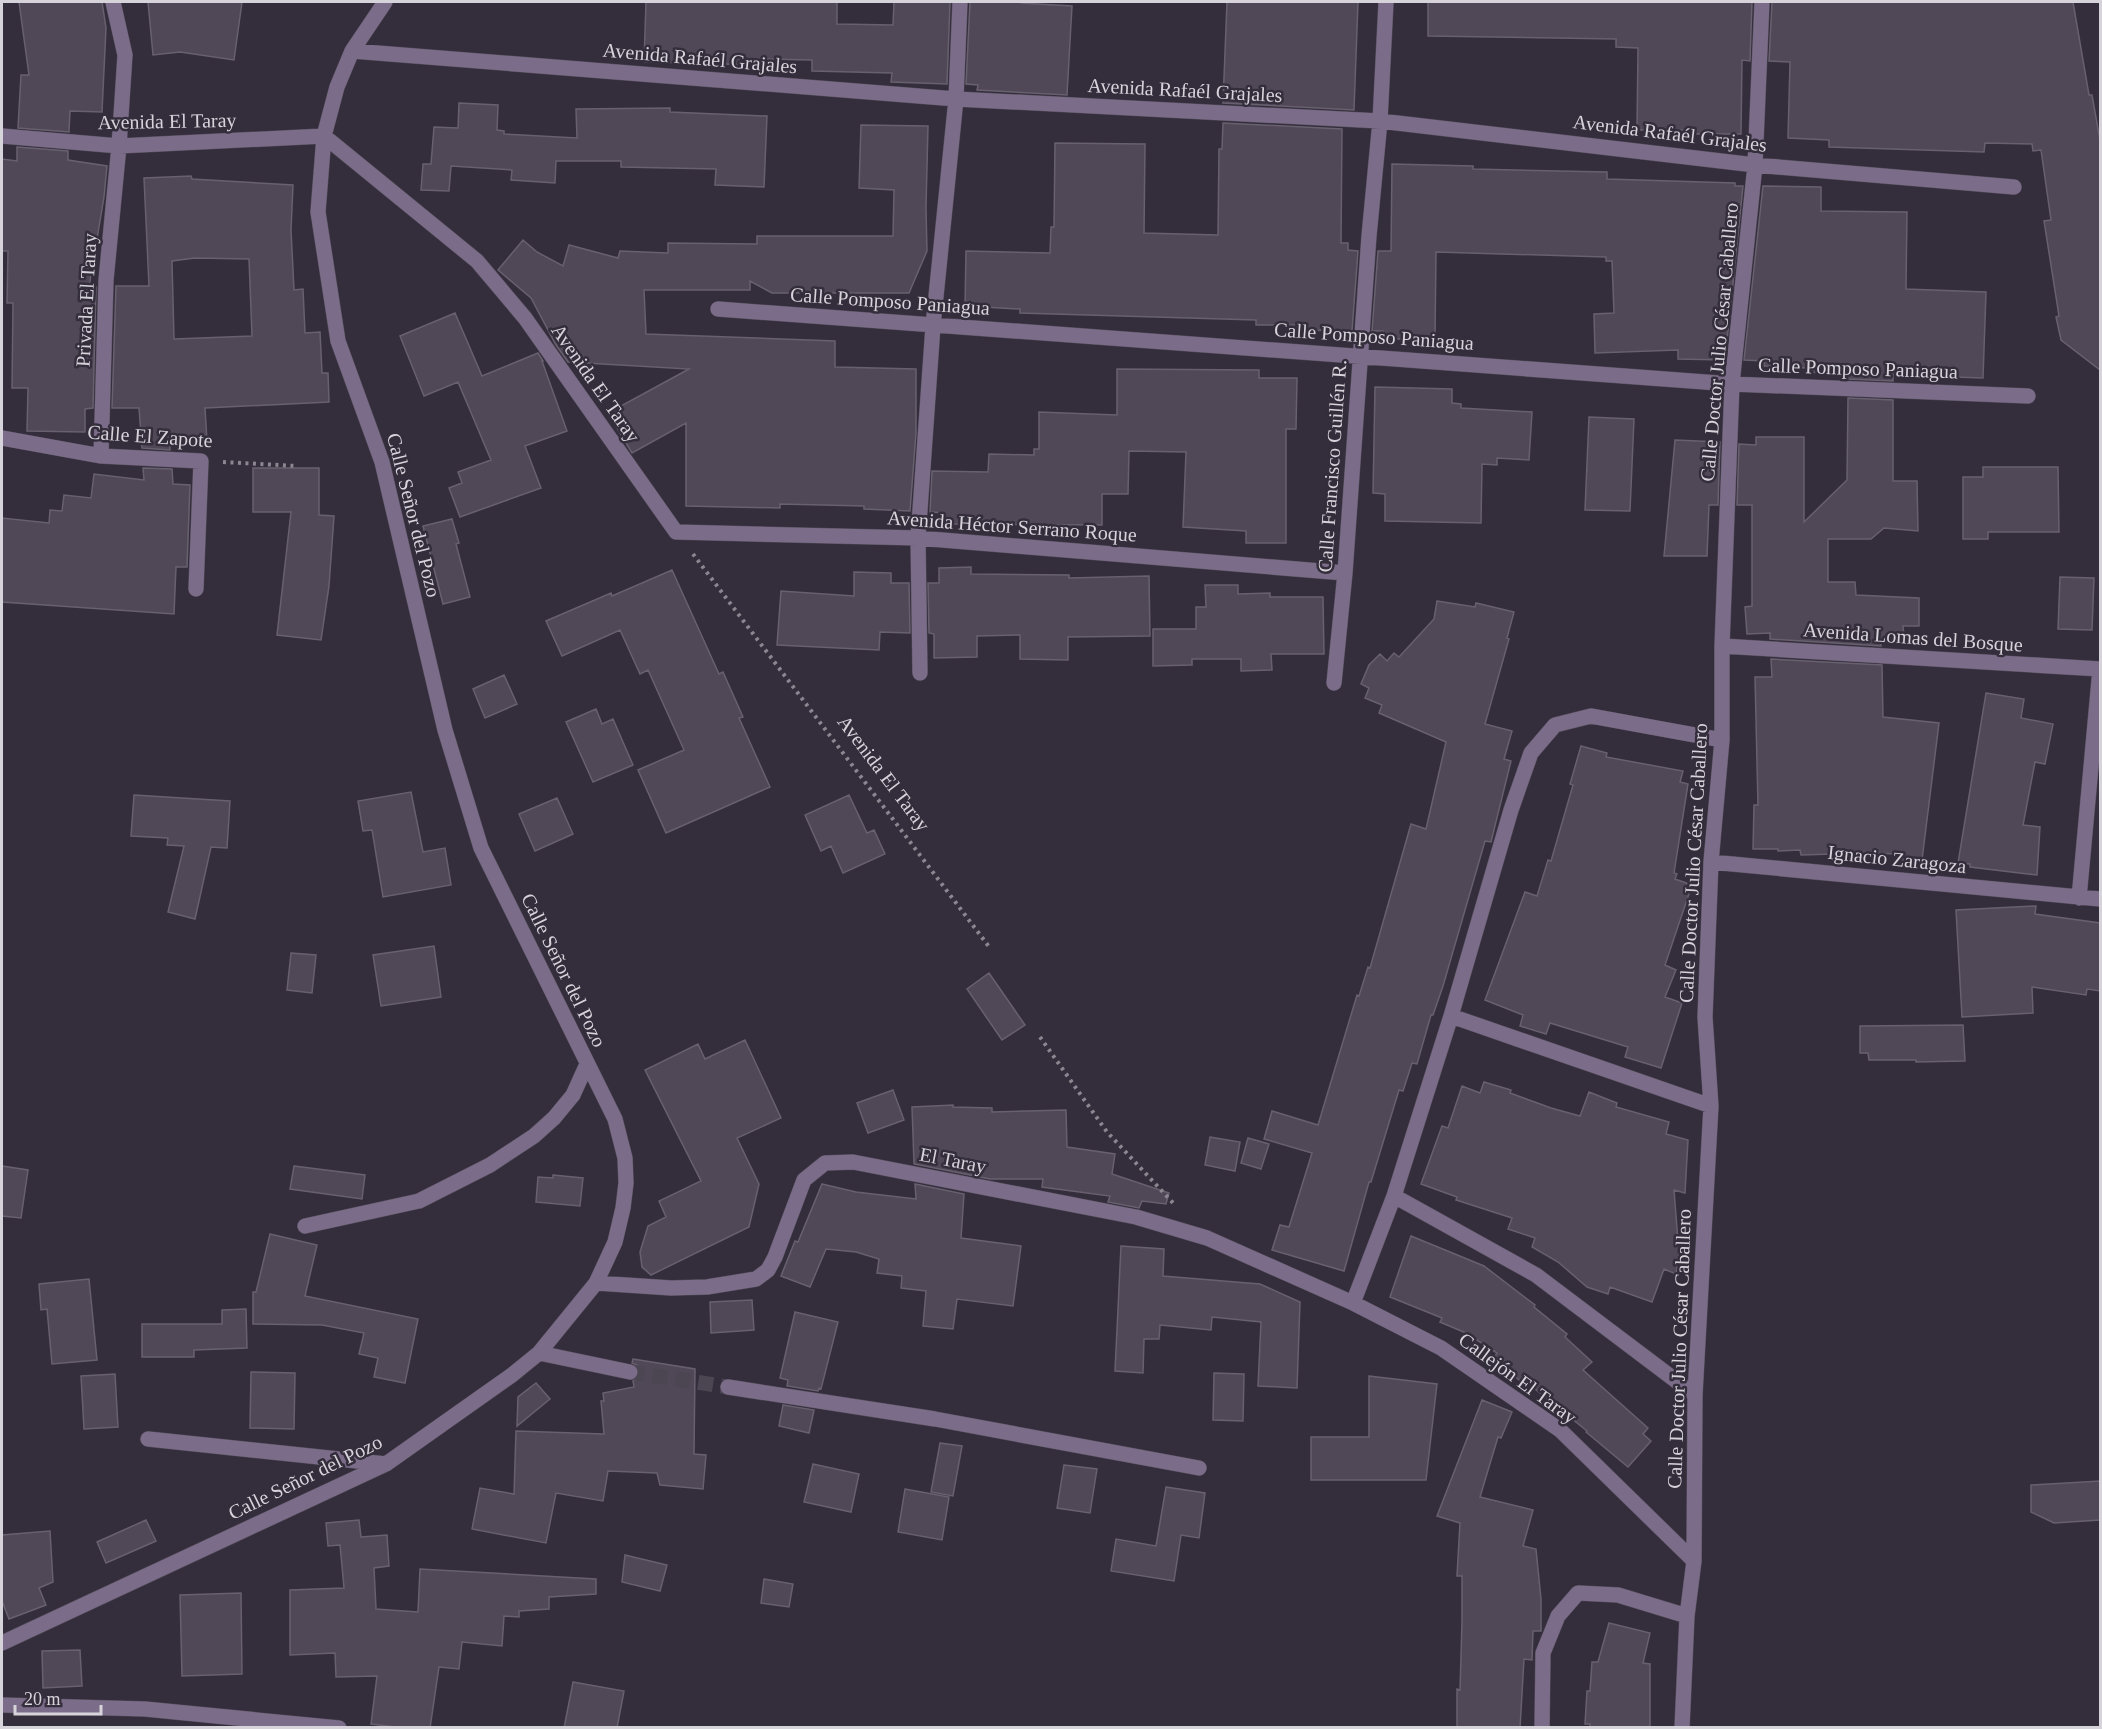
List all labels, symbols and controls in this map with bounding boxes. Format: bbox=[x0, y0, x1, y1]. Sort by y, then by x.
street label: Avenida Rafaél Grajales bbox=[602, 39, 798, 78]
street label: Avenida Rafaél Grajales bbox=[1087, 74, 1283, 107]
street label: Avenida El Taray bbox=[97, 109, 237, 134]
street label: Avenida Rafaél Grajales bbox=[1572, 110, 1768, 157]
street label: Calle Doctor Julio César Caballero bbox=[1696, 202, 1742, 482]
street label: Privada El Taray bbox=[72, 233, 101, 367]
street label: Calle Pomposo Paniagua bbox=[789, 283, 991, 320]
street label: Calle Pomposo Paniagua bbox=[1273, 318, 1475, 355]
street label: Avenida El Taray bbox=[546, 320, 645, 447]
street label: Calle Pomposo Paniagua bbox=[1758, 354, 1958, 383]
street label: Calle Francisco Guillén R. bbox=[1314, 359, 1350, 573]
street label: Calle El Zapote bbox=[87, 421, 213, 452]
street label: Calle Señor del Pozo bbox=[383, 431, 445, 599]
street label: Avenida Héctor Serrano Roque bbox=[886, 506, 1138, 547]
street label: Avenida Lomas del Bosque bbox=[1802, 618, 2024, 657]
street label: Avenida El Taray bbox=[833, 711, 935, 836]
street label: Calle Doctor Julio César Caballero bbox=[1675, 723, 1711, 1003]
street label: Ignacio Zaragoza bbox=[1826, 841, 1968, 878]
street label: Calle Señor del Pozo bbox=[517, 890, 611, 1050]
street label: El Taray bbox=[918, 1143, 988, 1178]
street label: Calle Doctor Julio César Caballero bbox=[1663, 1209, 1695, 1489]
street label: Callejón El Taray bbox=[1454, 1328, 1581, 1429]
street label: Calle Señor del Pozo bbox=[225, 1430, 385, 1524]
scale bar bbox=[15, 1678, 100, 1716]
text: 20 m bbox=[24, 1689, 61, 1709]

